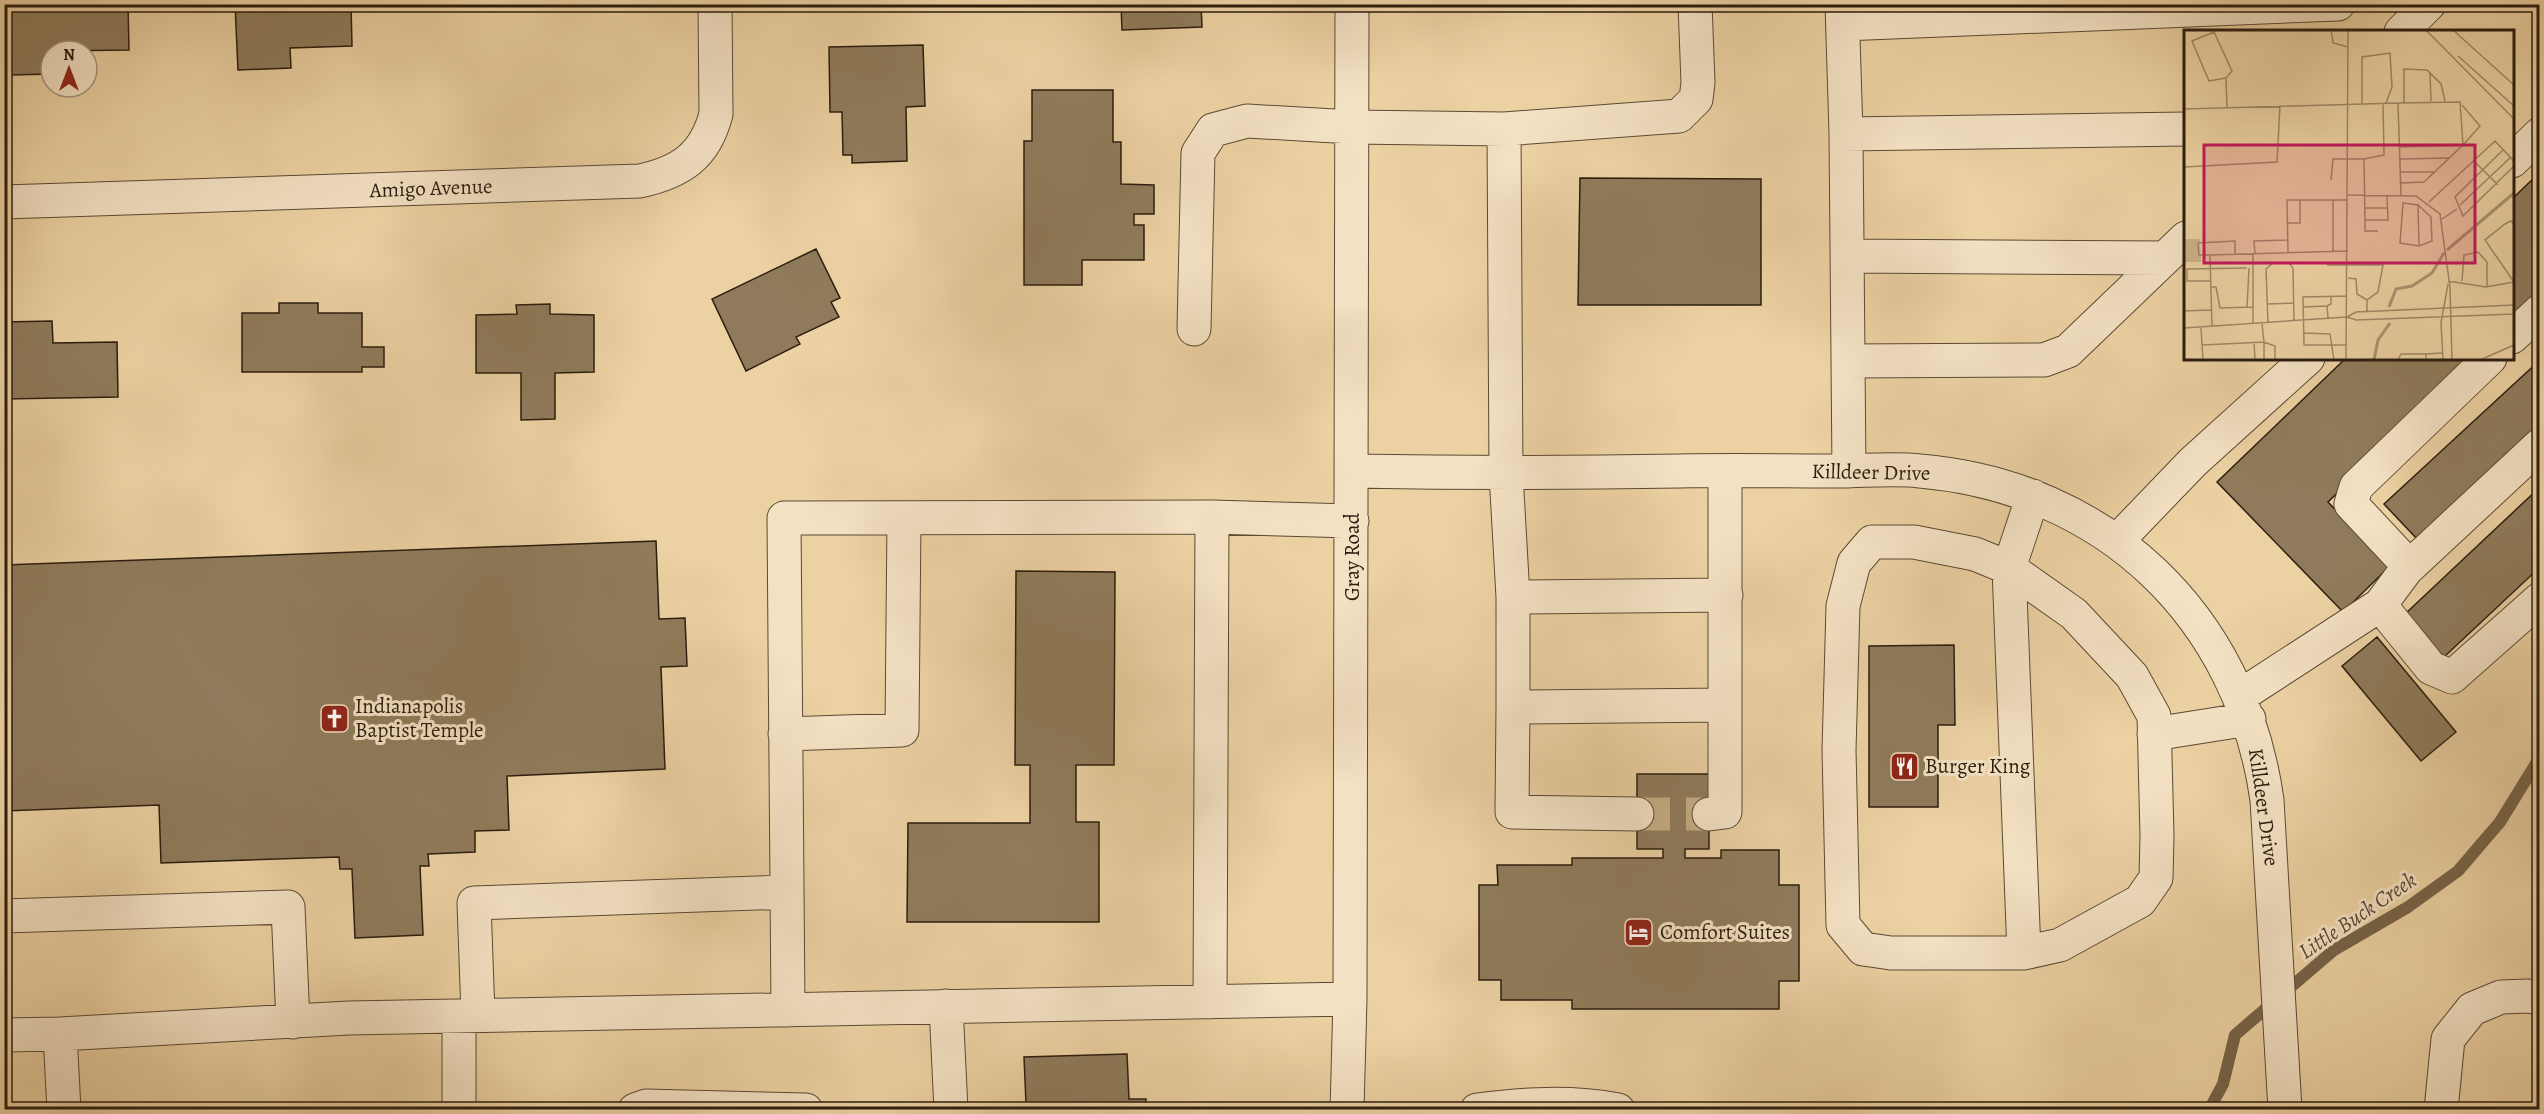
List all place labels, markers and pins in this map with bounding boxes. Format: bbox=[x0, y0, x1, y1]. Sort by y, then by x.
place label: Indianapolis Baptist Temple bbox=[355, 692, 484, 744]
church icon: Indianapolis Baptist Temple bbox=[318, 702, 350, 734]
restaurant icon: Burger King bbox=[1888, 750, 1920, 782]
place label: Burger King bbox=[1925, 752, 2031, 780]
hotel icon: Comfort Suites bbox=[1623, 916, 1655, 948]
place label: Comfort Suites bbox=[1660, 918, 1790, 946]

